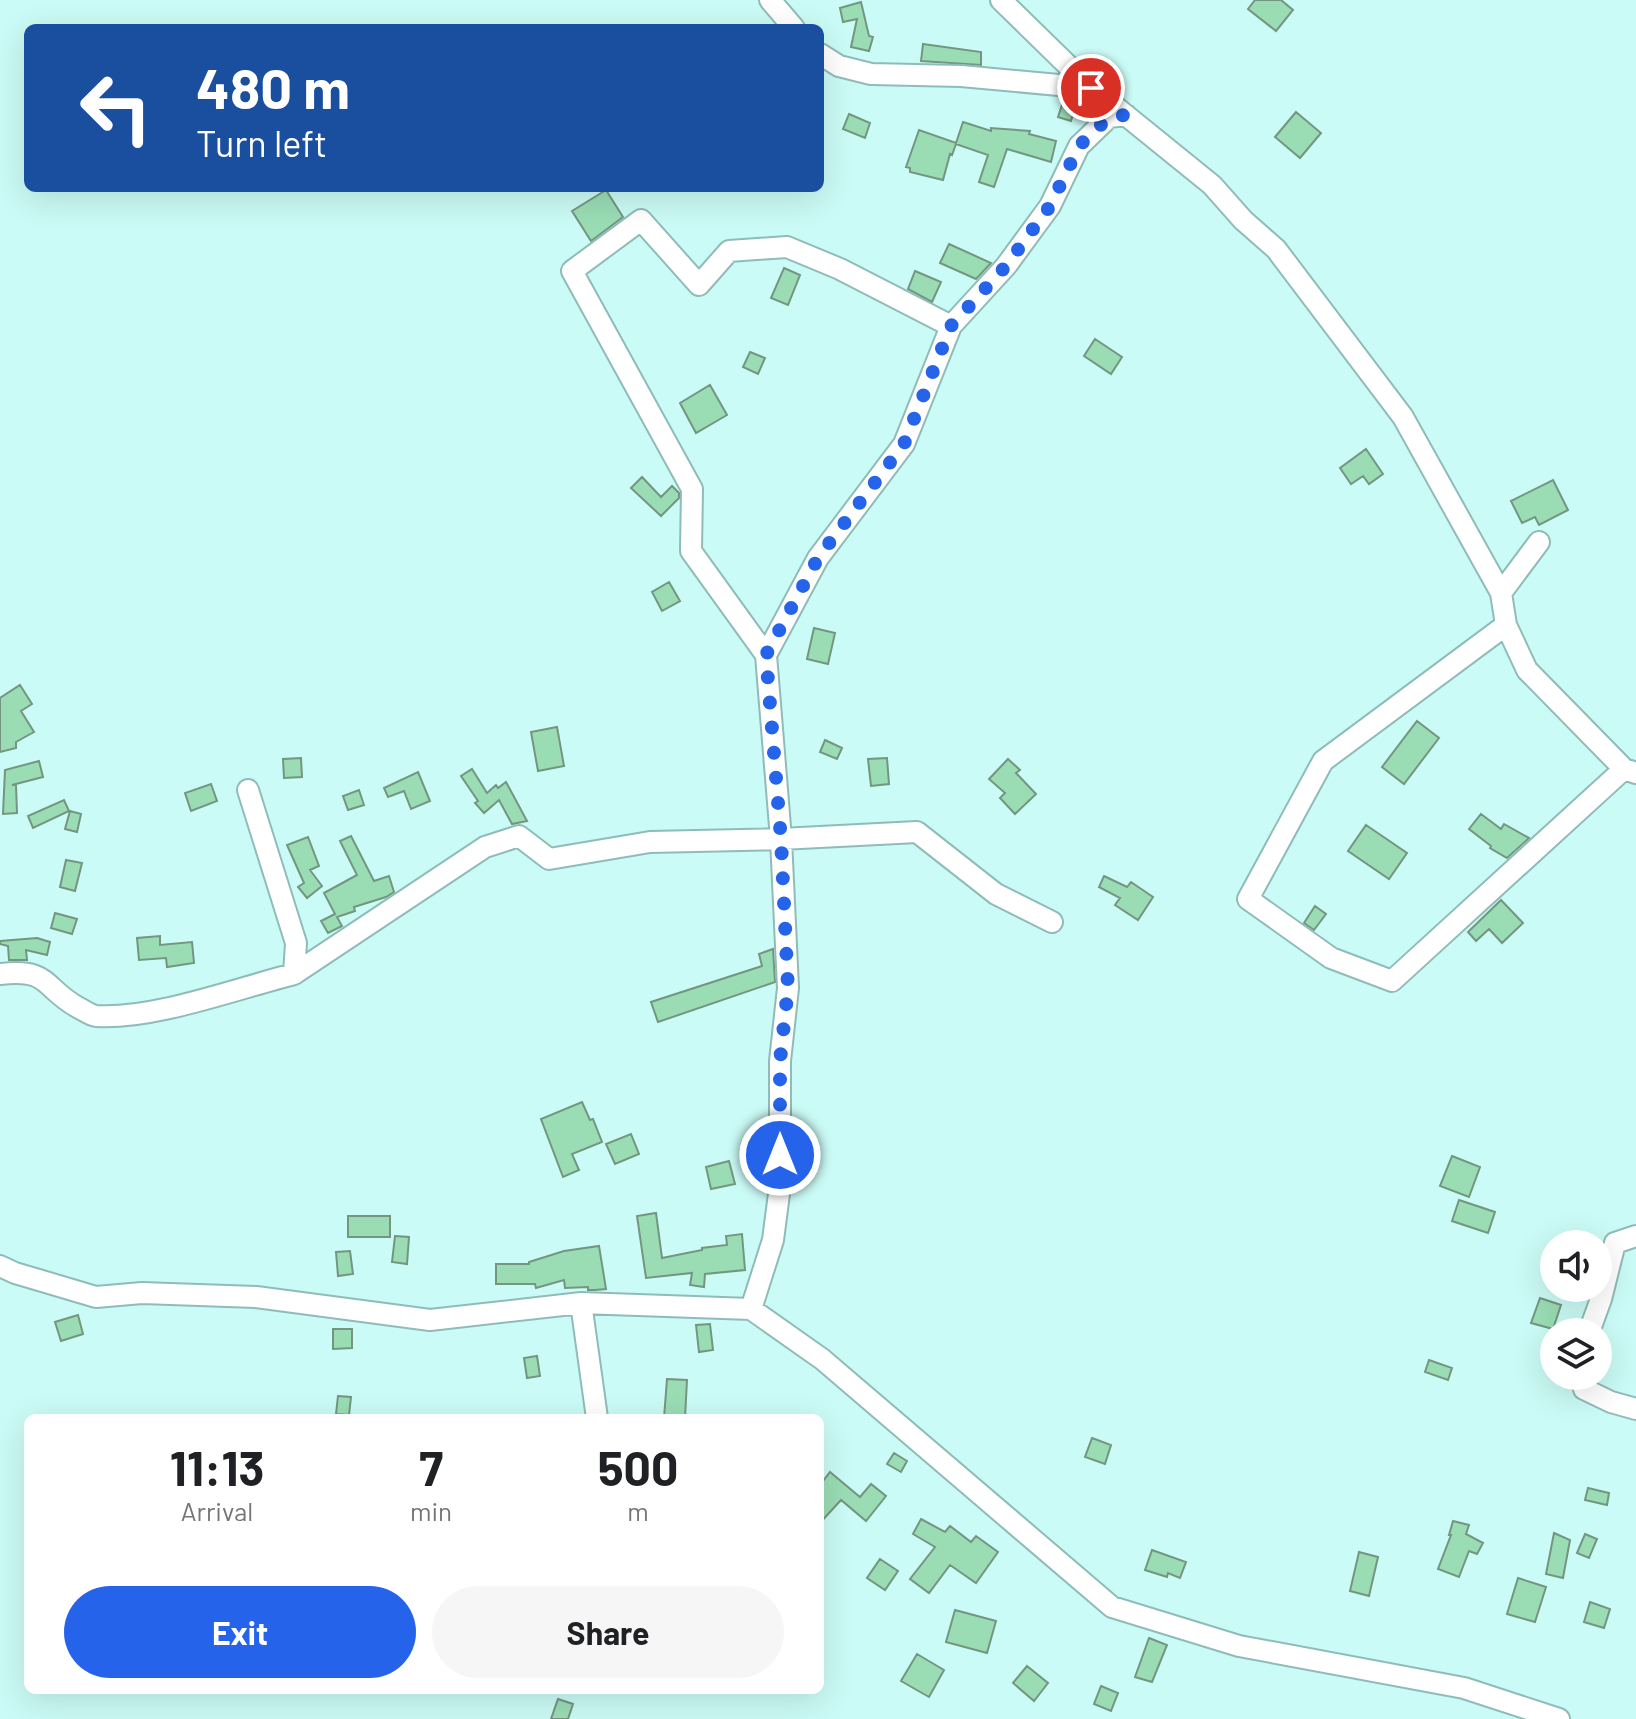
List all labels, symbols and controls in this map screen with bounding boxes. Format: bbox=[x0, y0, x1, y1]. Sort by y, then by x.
text: 480 m bbox=[196, 53, 350, 120]
pin bbox=[1057, 54, 1125, 122]
icon: left bbox=[64, 56, 168, 160]
icon: arrive bbox=[1069, 66, 1113, 110]
text: Turn left bbox=[196, 121, 327, 164]
position arrow bbox=[738, 1113, 822, 1197]
map controls bbox=[1540, 1230, 1612, 1390]
button: sound bbox=[1540, 1230, 1612, 1302]
button: layers bbox=[1540, 1318, 1612, 1390]
text: 11:13 bbox=[170, 1438, 264, 1496]
text: 7 bbox=[419, 1438, 443, 1496]
text: 500 bbox=[598, 1438, 678, 1496]
text: Arrival bbox=[181, 1495, 253, 1526]
text: min bbox=[410, 1495, 452, 1526]
text: m bbox=[627, 1495, 649, 1526]
button: Exit bbox=[64, 1586, 416, 1678]
button: Share bbox=[432, 1586, 784, 1678]

